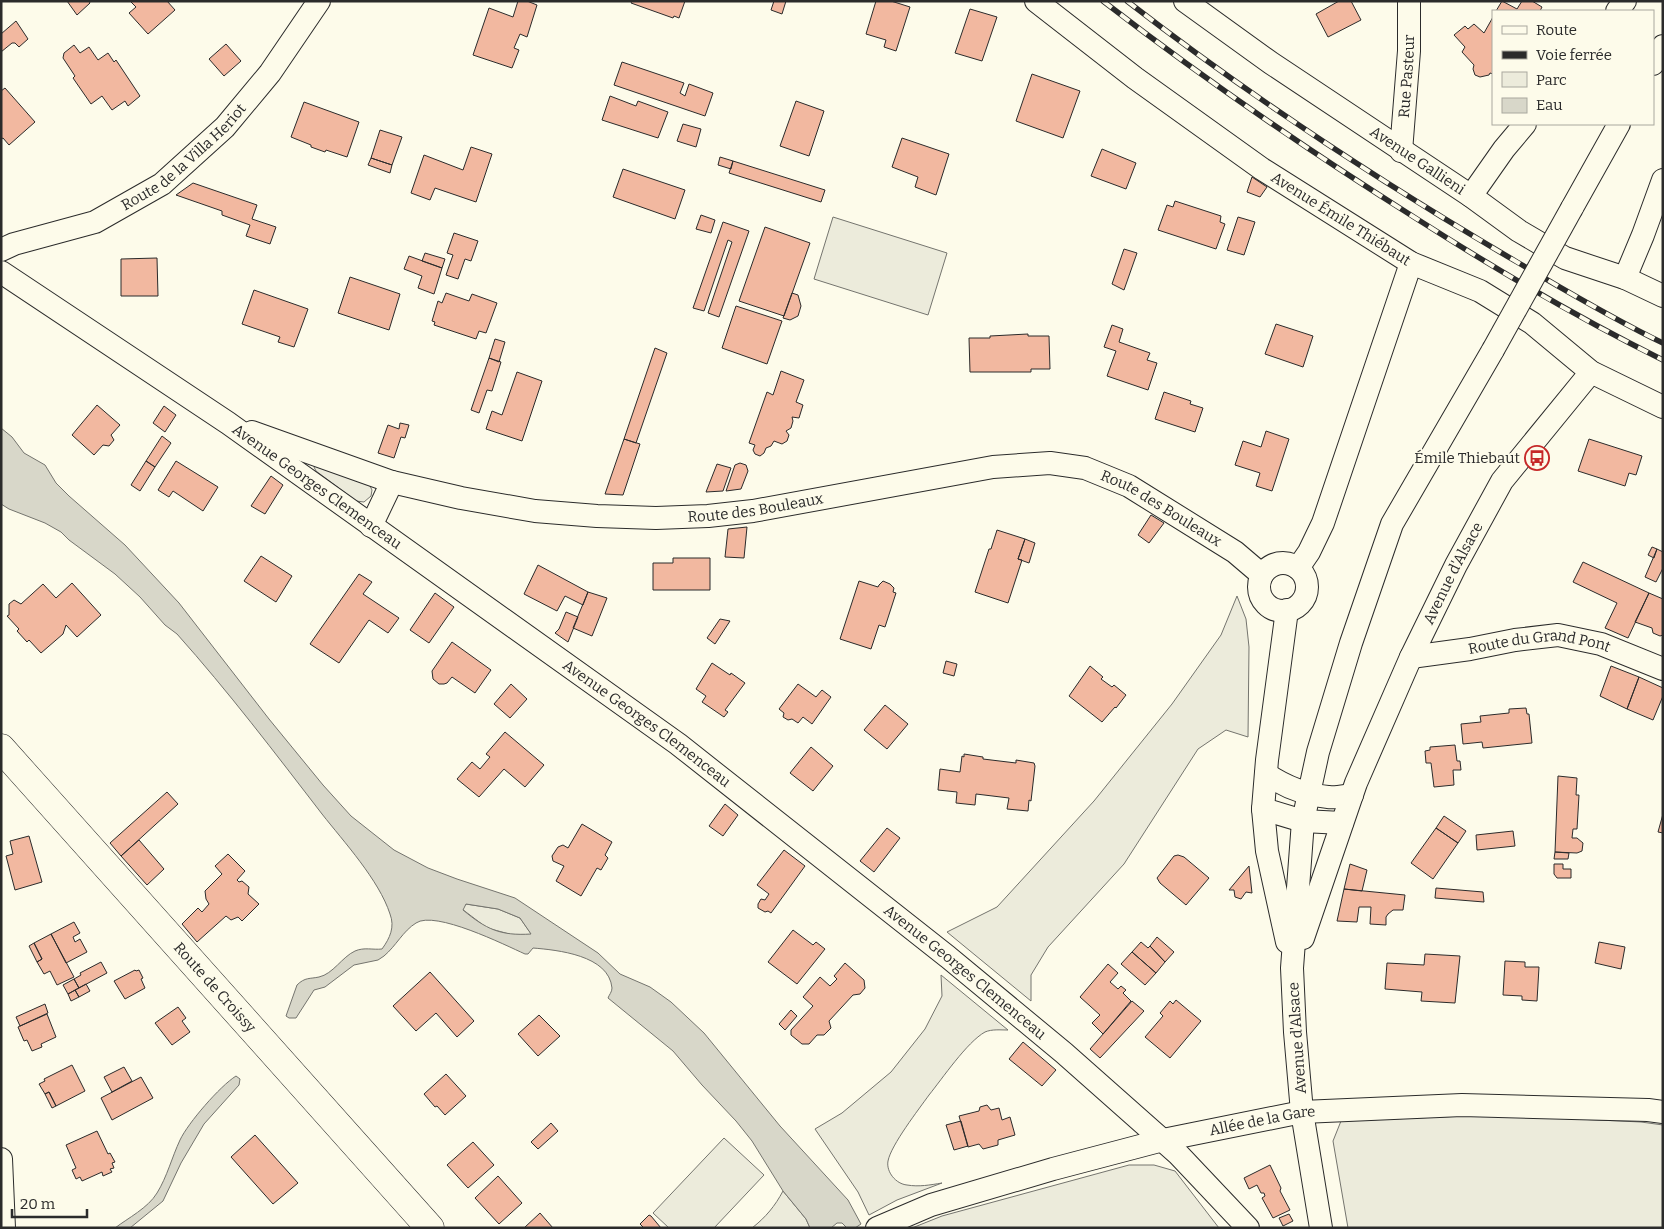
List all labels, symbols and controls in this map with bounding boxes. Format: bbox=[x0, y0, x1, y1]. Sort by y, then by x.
legend bbox=[1492, 10, 1654, 125]
text: Route bbox=[1536, 21, 1577, 39]
street label: Rue Pasteur bbox=[1395, 34, 1418, 119]
text: Voie ferrée bbox=[1536, 46, 1612, 64]
text: Parc bbox=[1536, 71, 1567, 89]
text: Eau bbox=[1536, 96, 1563, 114]
street label: Route de la Villa Heriot bbox=[118, 99, 250, 214]
street label: Avenue Gallieni bbox=[1367, 122, 1469, 199]
street label: Avenue Émile Thiébaut bbox=[1268, 168, 1415, 270]
street label: Avenue Georges Clemenceau bbox=[229, 420, 405, 553]
bus stop icon: Émile Thiebaut bbox=[1524, 445, 1550, 471]
place label: Émile Thiebaut bbox=[1414, 449, 1521, 467]
street label: Route des Bouleaux bbox=[1098, 466, 1225, 551]
street label: Route des Bouleaux bbox=[687, 489, 825, 526]
street label: Avenue d'Alsace bbox=[1419, 519, 1487, 627]
street label: Route du Grand Pont bbox=[1467, 626, 1614, 658]
street label: Avenue Georges Clemenceau bbox=[559, 656, 734, 791]
street label: Avenue Georges Clemenceau bbox=[880, 901, 1050, 1043]
street label: Route de Croissy bbox=[170, 939, 260, 1036]
street label: Avenue d'Alsace bbox=[1284, 981, 1310, 1095]
street label: Allée de la Gare bbox=[1208, 1102, 1316, 1139]
scale bar bbox=[12, 1186, 88, 1218]
text: 20 m bbox=[20, 1195, 56, 1213]

